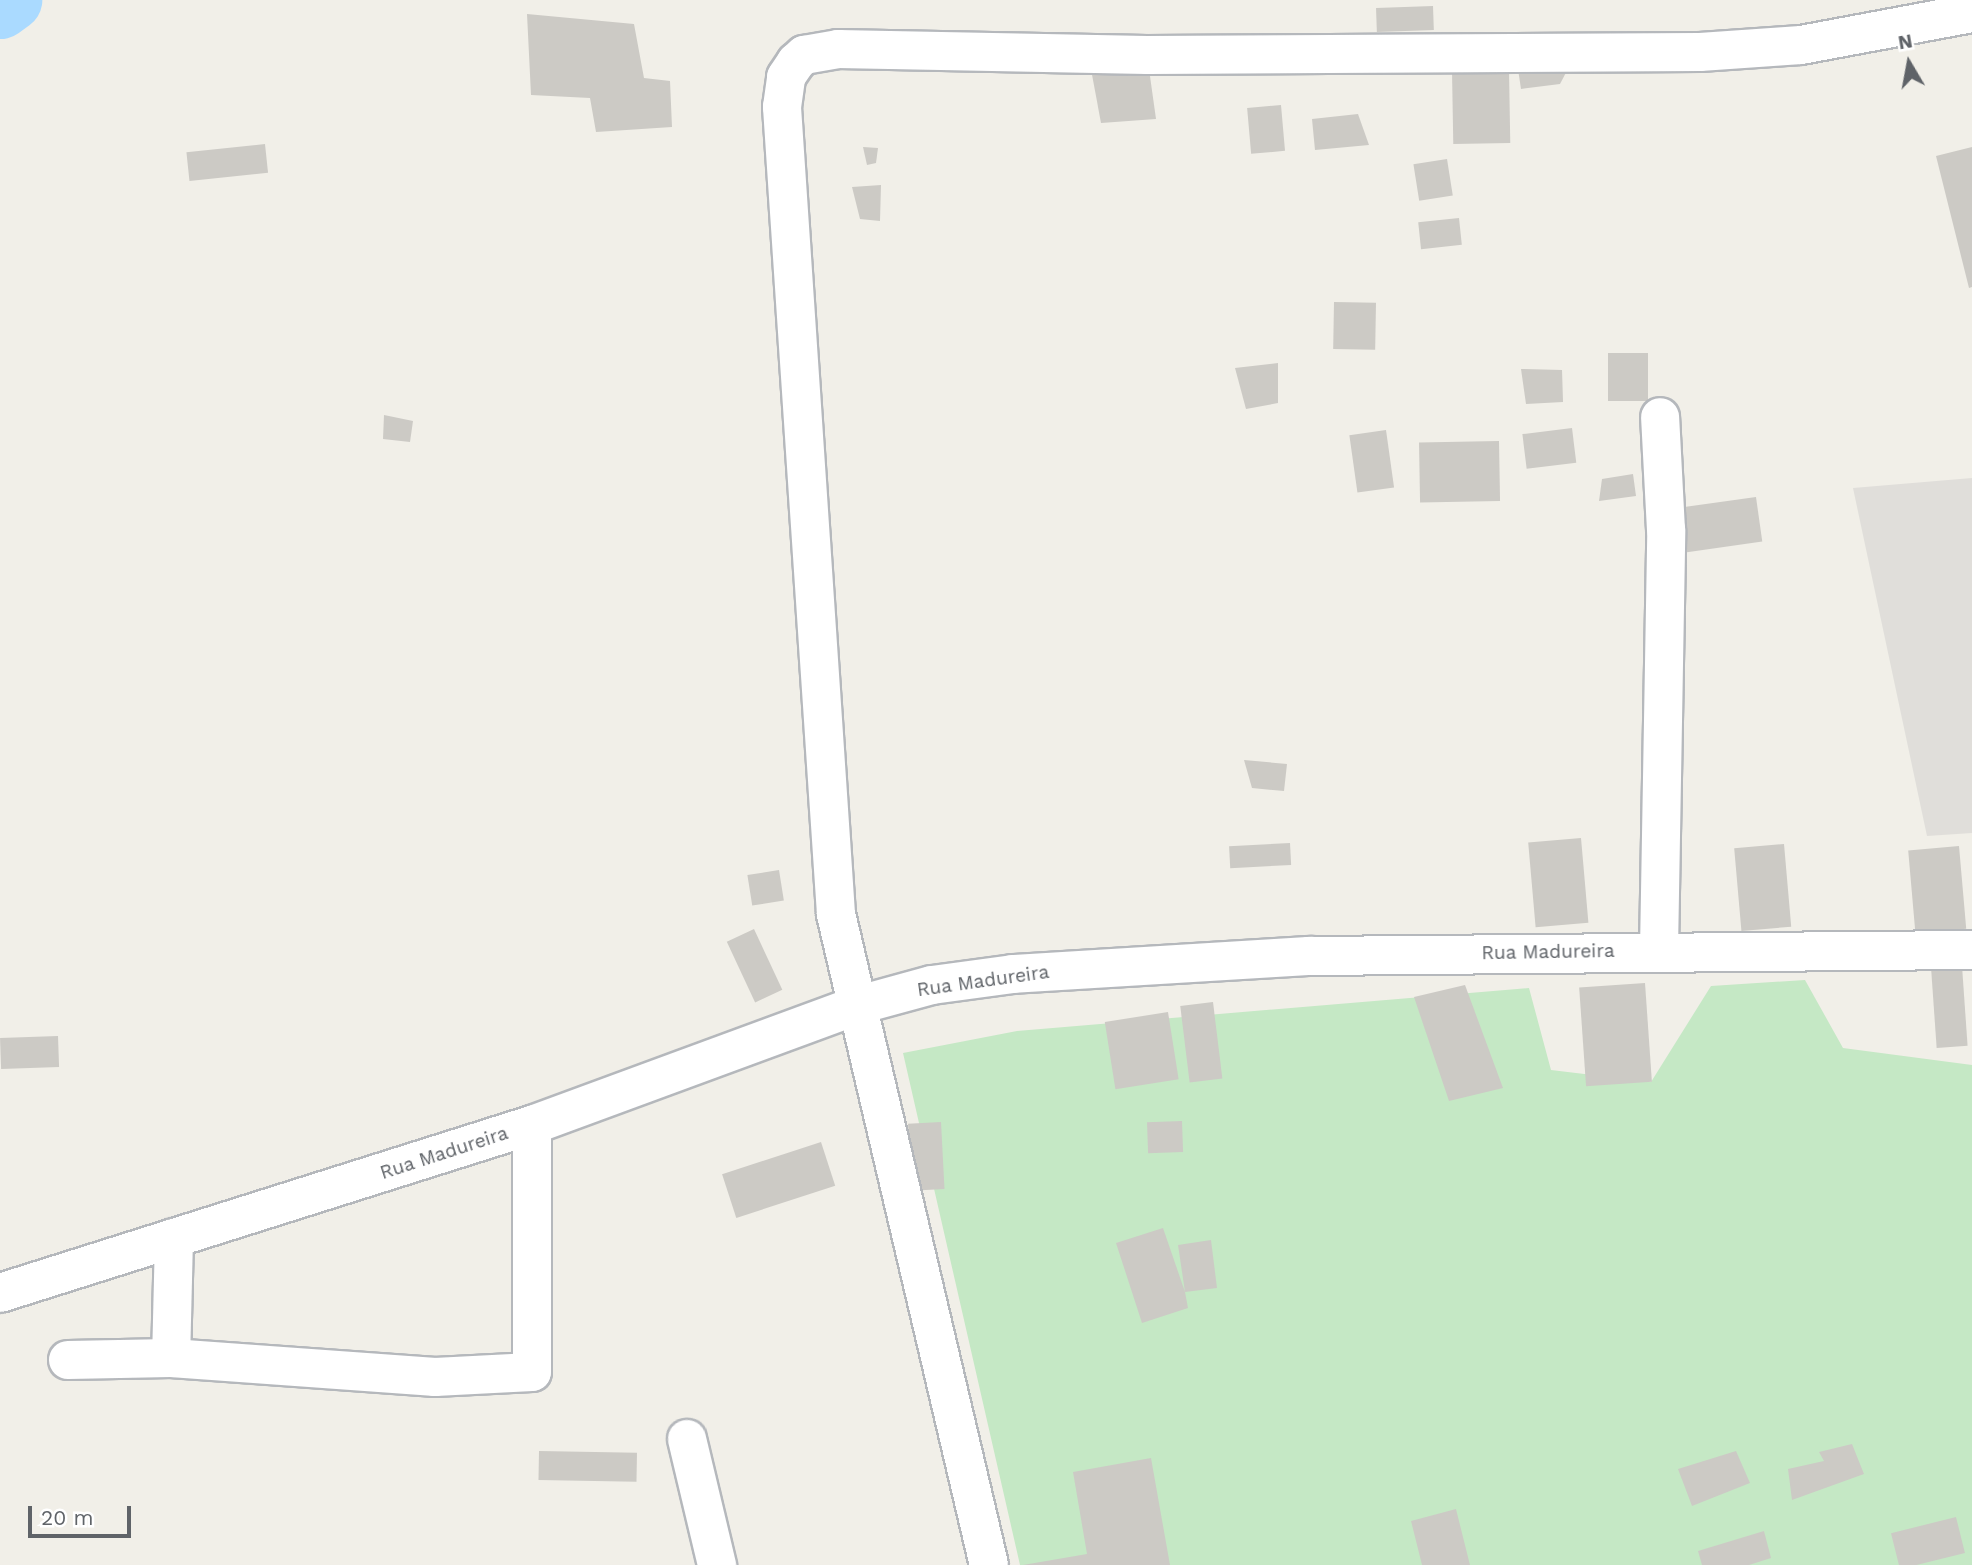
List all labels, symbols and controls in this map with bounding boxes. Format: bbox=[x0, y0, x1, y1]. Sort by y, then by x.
north arrow bbox=[1874, 28, 1944, 98]
text: N bbox=[1896, 29, 1914, 54]
street label: Rua Madureira bbox=[1481, 939, 1615, 965]
street label: Rua Madureira bbox=[915, 960, 1051, 1002]
street label: Rua Madureira bbox=[377, 1122, 511, 1184]
scale bar bbox=[32, 1492, 135, 1536]
text: 20 m bbox=[41, 1505, 93, 1530]

